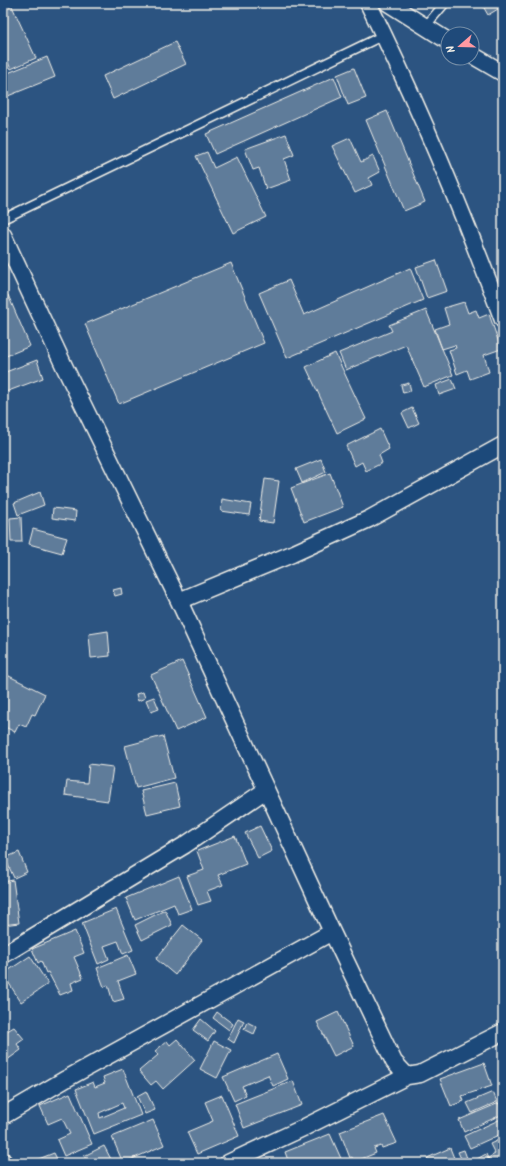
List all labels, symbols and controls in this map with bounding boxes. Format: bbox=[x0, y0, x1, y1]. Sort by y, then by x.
north arrow bbox=[440, 26, 480, 66]
text: N bbox=[442, 43, 461, 55]

